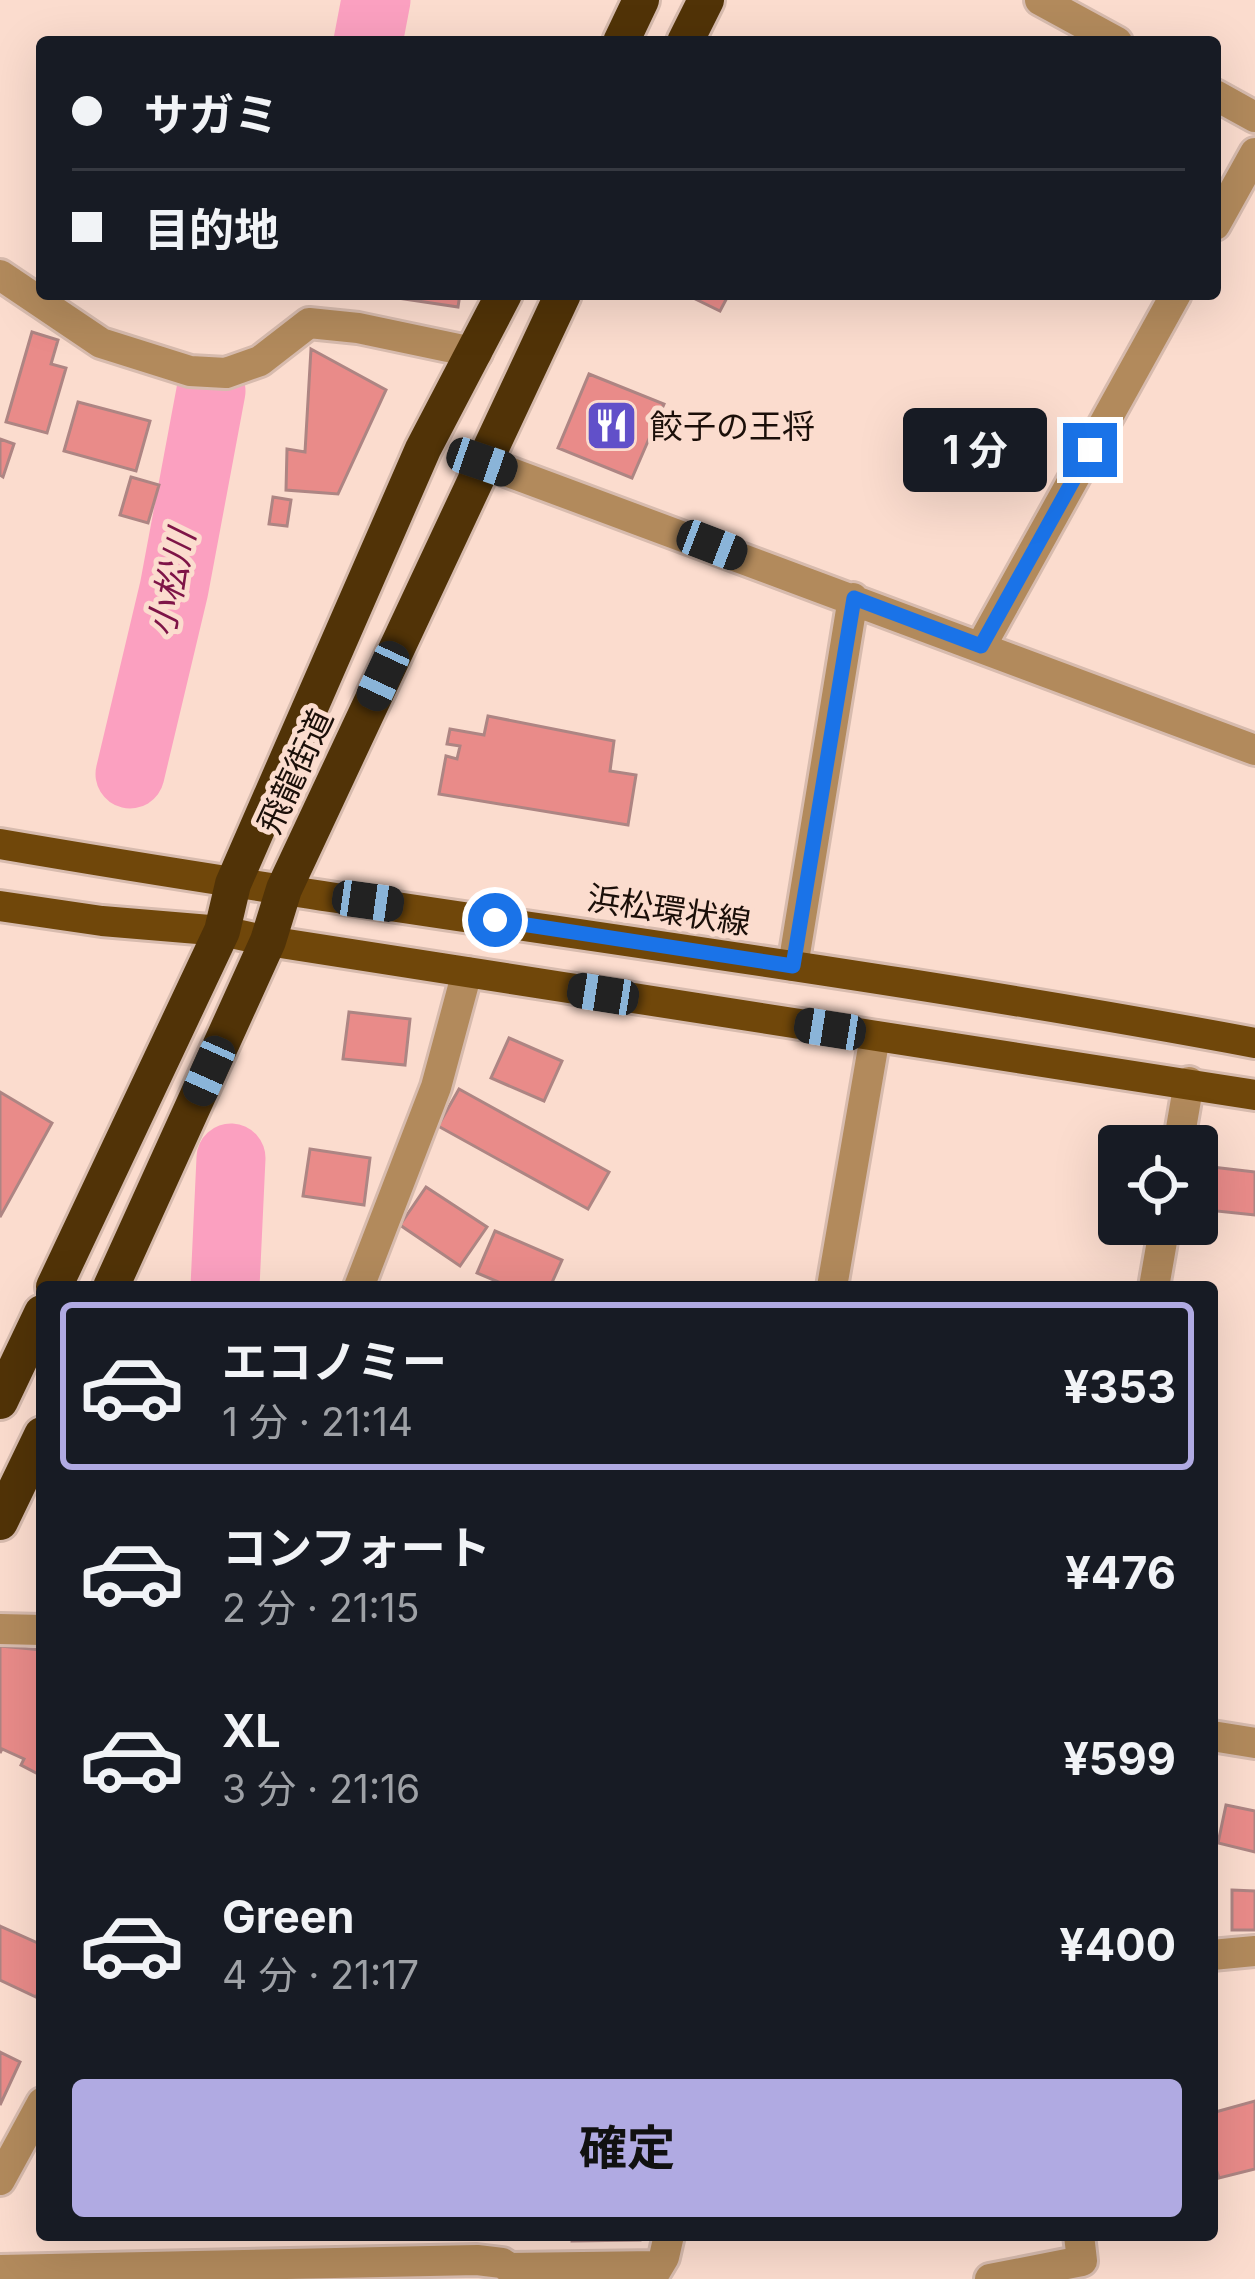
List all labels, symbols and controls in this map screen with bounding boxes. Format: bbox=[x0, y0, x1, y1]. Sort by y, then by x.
text: サガミ bbox=[144, 87, 279, 142]
text: 目的地 bbox=[144, 202, 279, 257]
restaurant icon: 餃子の王将 bbox=[583, 398, 639, 454]
place label: 餃子の王将 bbox=[650, 406, 815, 446]
callout: 1 分 bbox=[904, 408, 1048, 492]
route end bbox=[1063, 423, 1117, 477]
text: 1 分 bbox=[942, 426, 1008, 473]
car bbox=[442, 433, 522, 491]
car bbox=[672, 515, 752, 575]
water label: 小松川 bbox=[138, 522, 205, 640]
car bbox=[351, 636, 415, 716]
street label: 飛龍街道 bbox=[249, 703, 341, 839]
street label: 浜松環状線 bbox=[584, 877, 754, 943]
car bbox=[330, 878, 406, 924]
route start bbox=[468, 893, 522, 947]
car bbox=[565, 971, 641, 1017]
car bbox=[792, 1006, 868, 1052]
car bbox=[178, 1031, 240, 1111]
map controls bbox=[1098, 1125, 1218, 1245]
button: locate bbox=[1098, 1125, 1218, 1245]
icon: car bbox=[78, 1332, 186, 1440]
text: エコノミー bbox=[222, 1334, 447, 1389]
text: ¥353 bbox=[1063, 1359, 1176, 1414]
text: 1 分 · 21:14 bbox=[222, 1398, 413, 1445]
icon: car bbox=[78, 1518, 186, 1626]
text: コンフォート bbox=[222, 1520, 491, 1575]
text: ¥476 bbox=[1065, 1545, 1176, 1600]
text: 2 分 · 21:15 bbox=[222, 1584, 419, 1631]
text: XL bbox=[222, 1703, 281, 1758]
icon: car bbox=[78, 1704, 186, 1812]
text: ¥599 bbox=[1063, 1731, 1176, 1786]
text: 3 分 · 21:16 bbox=[222, 1765, 420, 1812]
text: Green bbox=[222, 1889, 355, 1944]
icon: car bbox=[78, 1890, 186, 1998]
text: ¥400 bbox=[1059, 1917, 1176, 1972]
text: 4 分 · 21:17 bbox=[222, 1951, 419, 1998]
button: 確定 bbox=[72, 2079, 1182, 2217]

